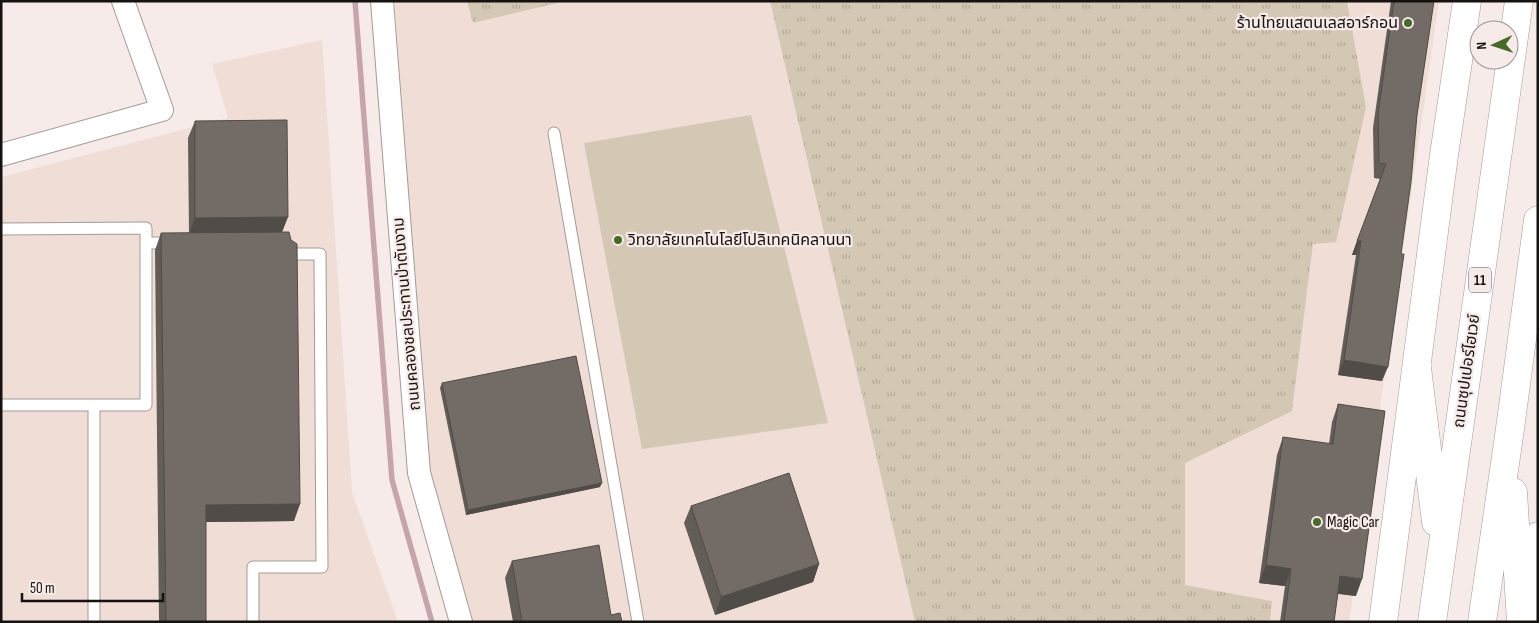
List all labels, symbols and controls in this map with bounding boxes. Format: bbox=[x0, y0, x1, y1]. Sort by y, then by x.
place label: ร้านไทยแสตนเลสอาร์กอน bbox=[1237, 14, 1398, 33]
marker: ร้านไทยแสตนเลสอาร์กอน bbox=[1402, 17, 1414, 29]
north arrow bbox=[1469, 20, 1519, 70]
text: N bbox=[1473, 41, 1490, 50]
street label: ถนนคลองชลประทานป่าตันงาม bbox=[389, 217, 425, 411]
place label: วิทยาลัยเทคโนโลยีโปลิเทคนิคลานนา bbox=[627, 231, 852, 250]
marker: วิทยาลัยเทคโนโลยีโปลิเทคนิคลานนา bbox=[612, 234, 624, 246]
road number: 11 bbox=[1469, 268, 1491, 292]
street label: ถนนซุปเปอร์ไฮเวย์ bbox=[1450, 313, 1484, 429]
place label: Magic Car bbox=[1327, 513, 1380, 532]
marker: Magic Car bbox=[1311, 516, 1323, 528]
scale bar bbox=[22, 570, 164, 602]
text: 50 m bbox=[30, 579, 55, 598]

